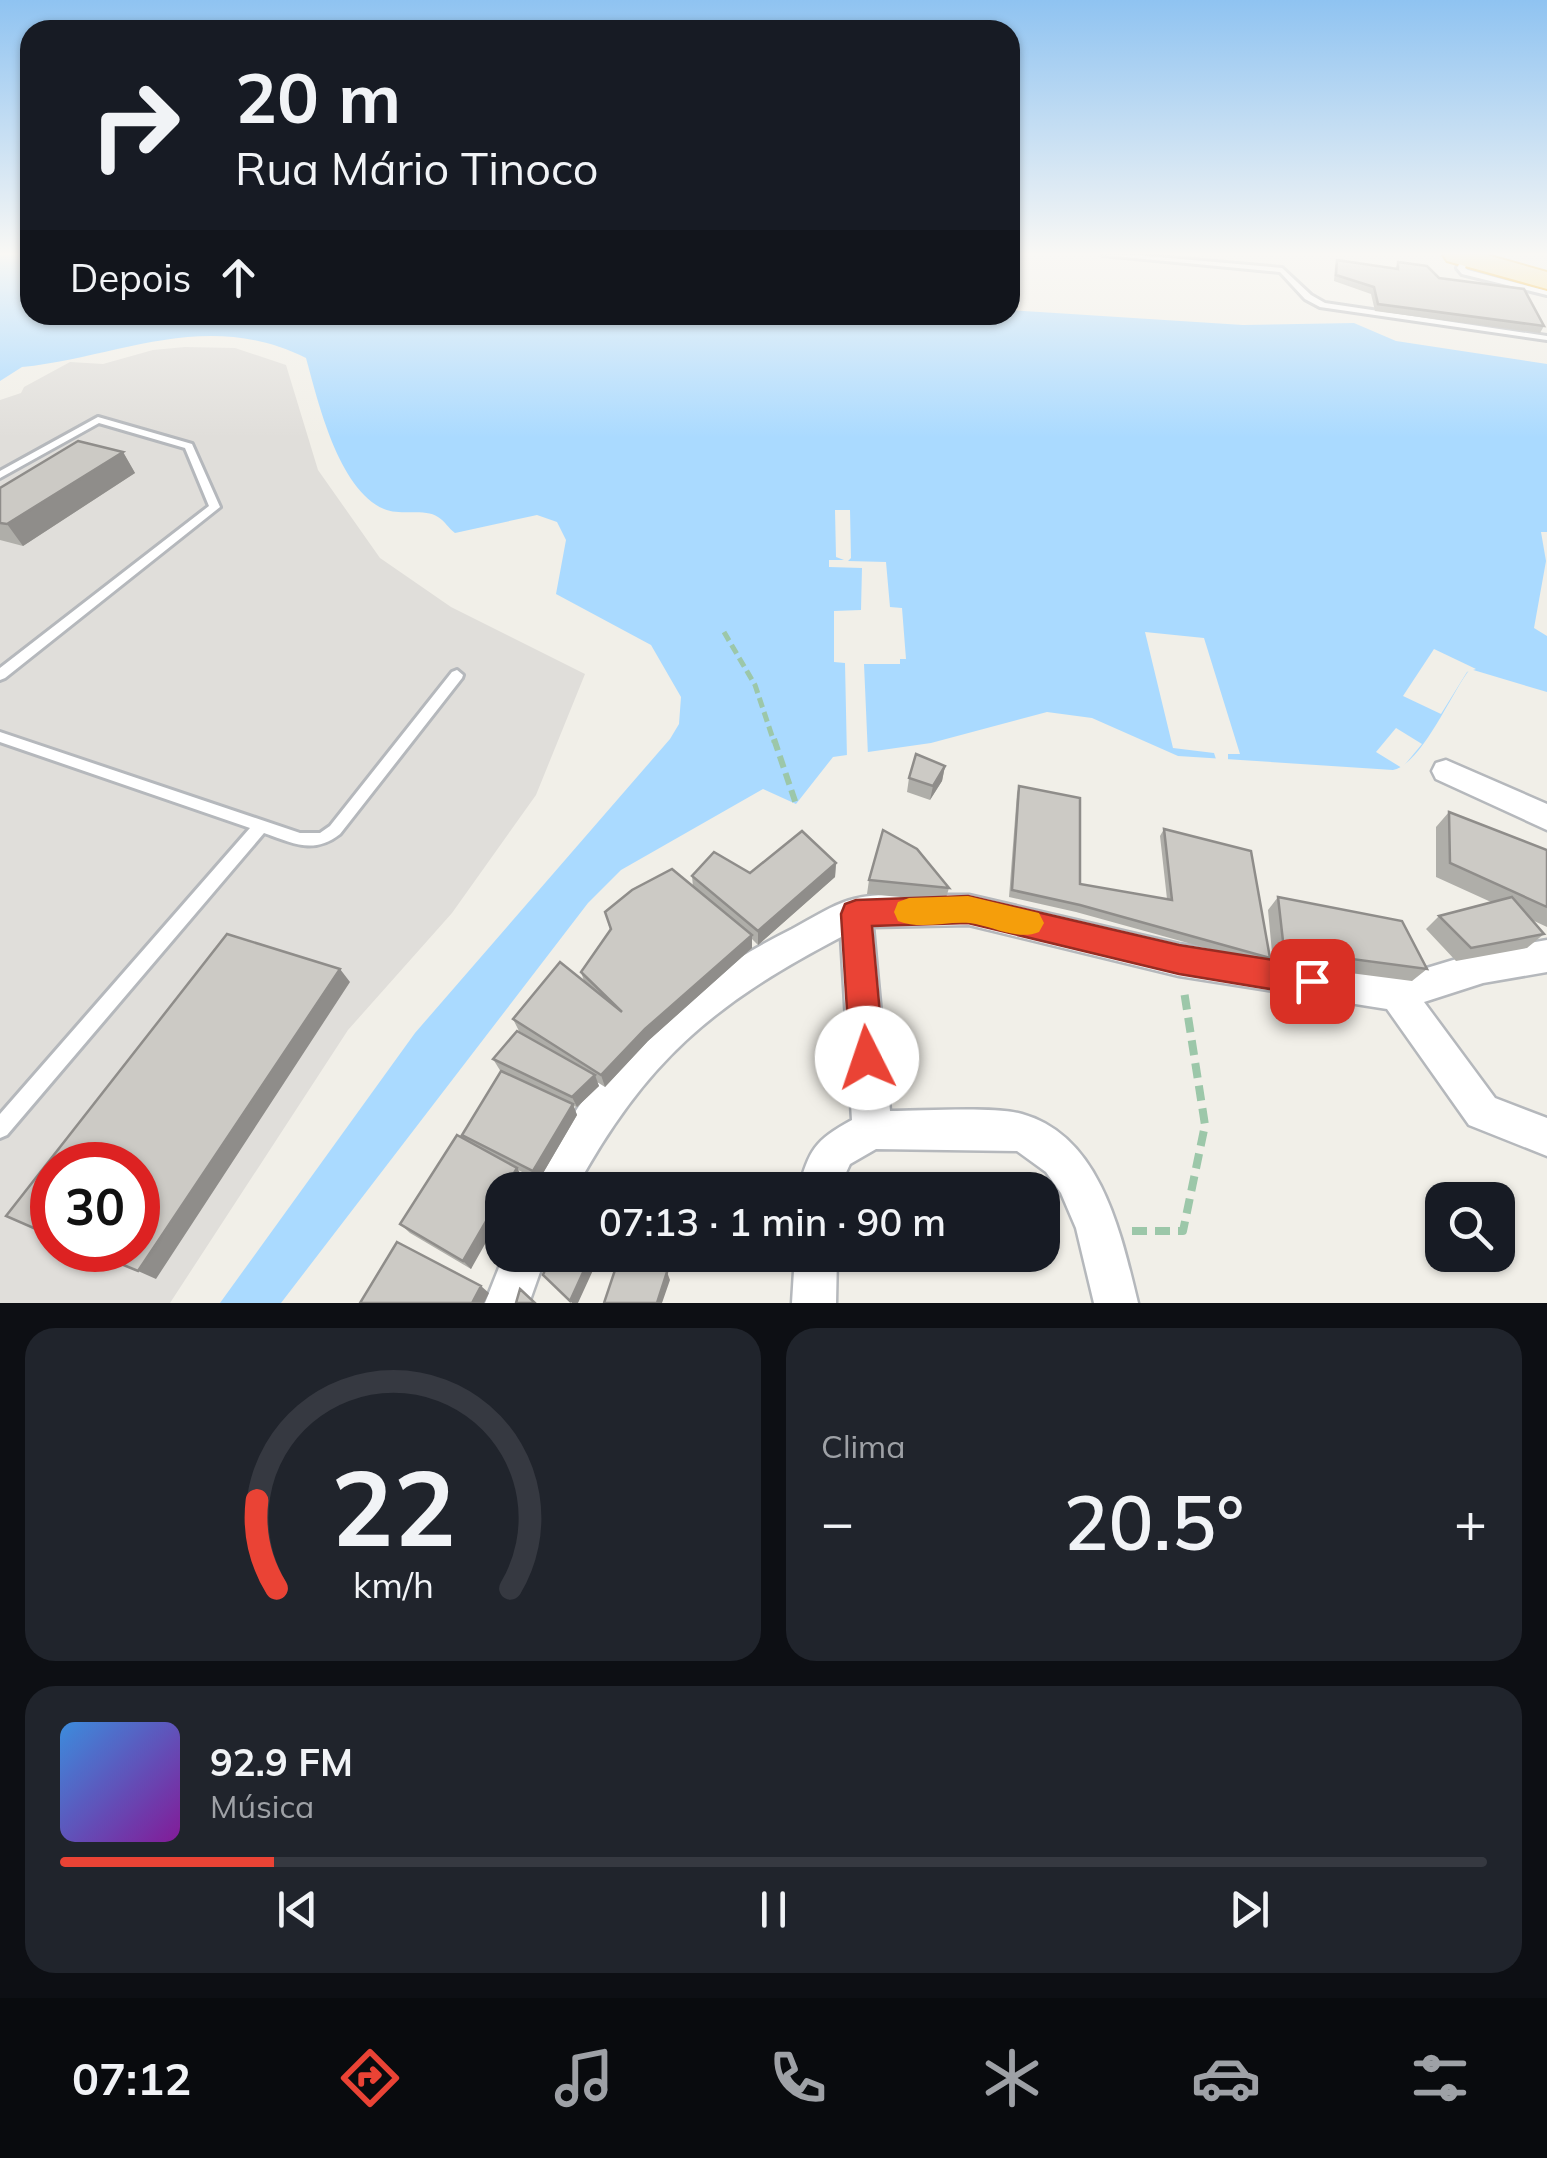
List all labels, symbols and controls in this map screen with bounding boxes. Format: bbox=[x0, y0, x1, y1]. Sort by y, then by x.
text: 20 m bbox=[235, 53, 401, 141]
icon: right bbox=[70, 60, 200, 190]
text: Rua Mário Tinoco bbox=[235, 140, 598, 196]
icon: ahead bbox=[211, 250, 266, 305]
text: Depois bbox=[70, 254, 191, 302]
pin bbox=[1270, 939, 1355, 1024]
icon: arrive bbox=[1285, 954, 1340, 1009]
position arrow bbox=[815, 1006, 919, 1110]
speed limit sign: 30 bbox=[30, 1142, 160, 1272]
map controls bbox=[1425, 1182, 1515, 1272]
button: search bbox=[1425, 1182, 1515, 1272]
text: 07:13 · 1 min · 90 m bbox=[599, 1198, 946, 1246]
text: Clima bbox=[821, 1426, 905, 1466]
text: 22 bbox=[331, 1441, 455, 1572]
text: 20.5° bbox=[1064, 1475, 1244, 1569]
text: − bbox=[821, 1487, 854, 1556]
text: + bbox=[1454, 1487, 1487, 1556]
text: km/h bbox=[353, 1562, 433, 1607]
text: 92.9 FM bbox=[210, 1738, 353, 1786]
text: Música bbox=[210, 1786, 314, 1826]
icon: previous bbox=[270, 1882, 325, 1937]
icon: pause bbox=[746, 1882, 801, 1937]
icon: next bbox=[1222, 1882, 1277, 1937]
icon: directions bbox=[335, 2043, 405, 2113]
icon: music bbox=[549, 2043, 619, 2113]
icon: phone bbox=[763, 2043, 833, 2113]
icon: climate bbox=[977, 2043, 1047, 2113]
icon: car bbox=[1191, 2043, 1261, 2113]
icon: filters bbox=[1405, 2043, 1475, 2113]
text: 07:12 bbox=[72, 2050, 191, 2106]

